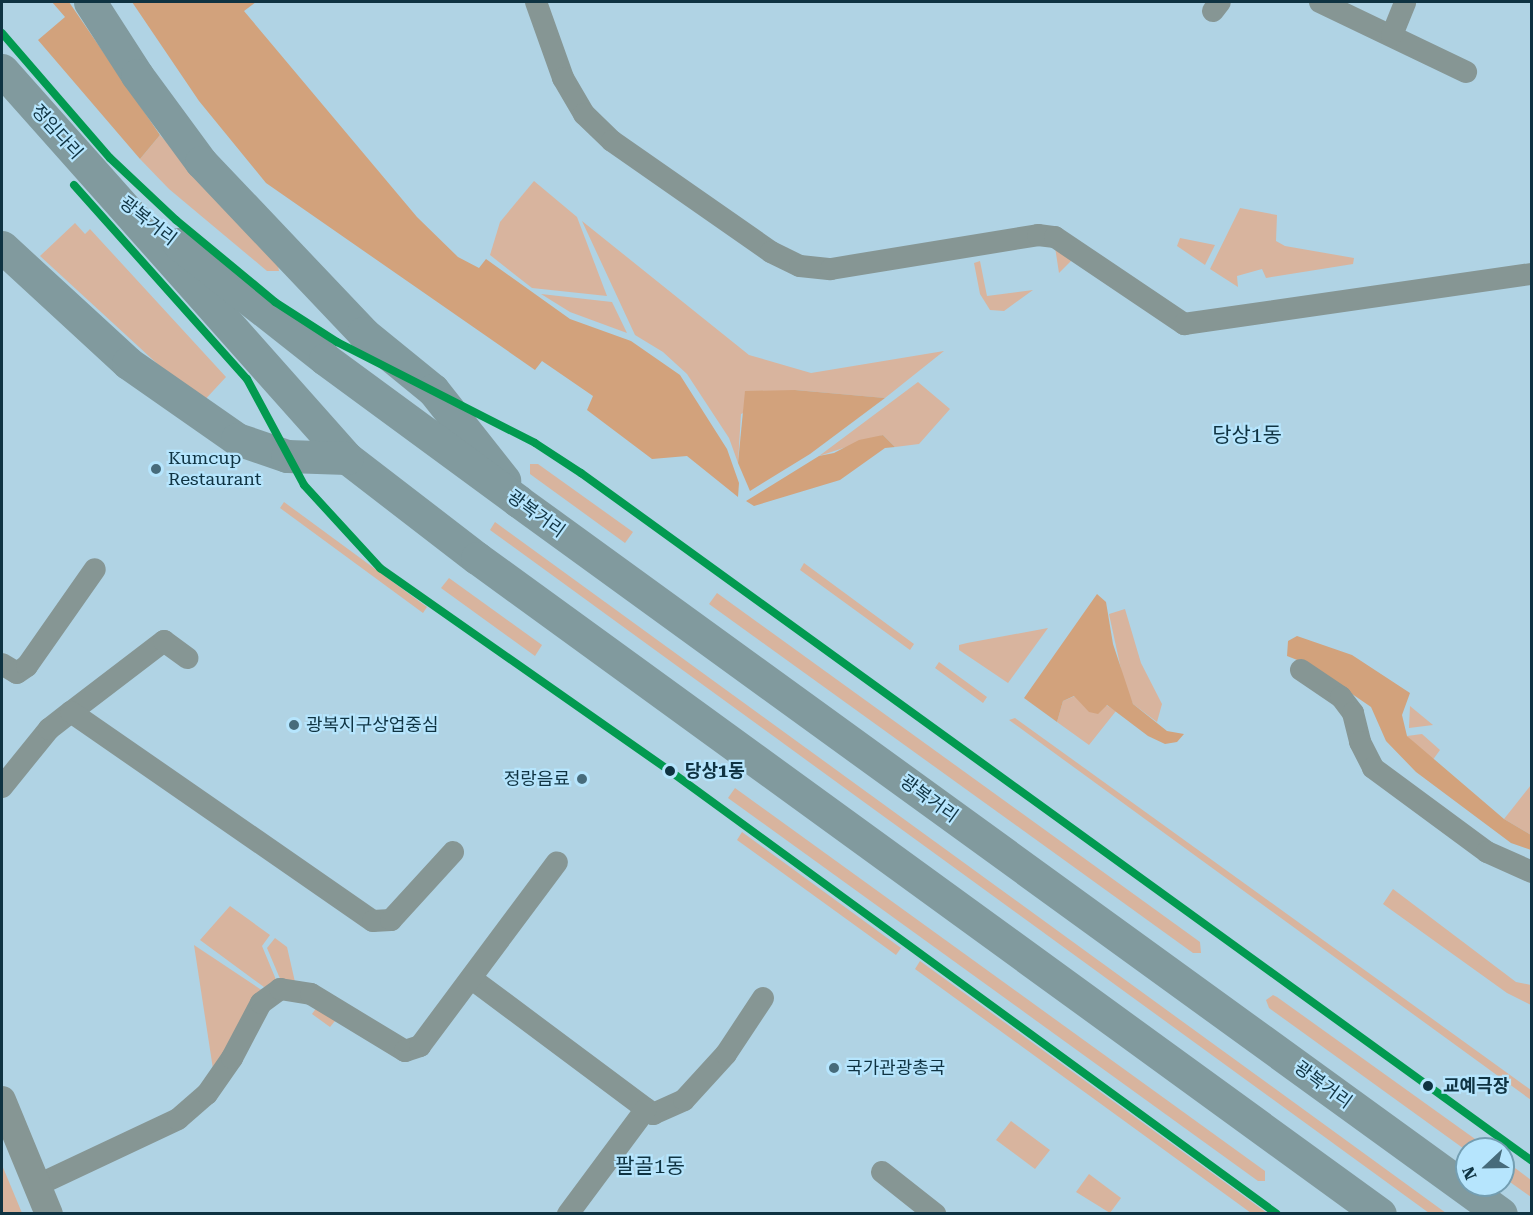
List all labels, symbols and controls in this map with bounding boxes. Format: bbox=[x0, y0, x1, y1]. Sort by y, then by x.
street label: 정임다리 bbox=[27, 100, 87, 164]
street label: 광복거리 bbox=[115, 192, 181, 250]
district label: 당상1동 bbox=[1212, 422, 1282, 448]
place label: Kumcup Restaurant bbox=[168, 448, 261, 490]
marker: Kumcup Restaurant bbox=[149, 462, 163, 476]
street label: 광복거리 bbox=[503, 486, 569, 542]
place label: 광복지구상업중심 bbox=[306, 714, 438, 736]
marker: 광복지구상업중심 bbox=[287, 718, 301, 732]
place label: 당상1동 bbox=[685, 760, 745, 782]
marker: 당상1동 bbox=[660, 761, 680, 781]
place label: 정랑음료 bbox=[504, 768, 570, 790]
street label: 광복거리 bbox=[896, 771, 962, 827]
marker: 정랑음료 bbox=[575, 772, 589, 786]
place label: 국가관광총국 bbox=[846, 1057, 945, 1079]
street label: 광복거리 bbox=[1290, 1057, 1356, 1113]
marker: 국가관광총국 bbox=[827, 1061, 841, 1075]
place label: 교예극장 bbox=[1443, 1075, 1509, 1097]
marker: 교예극장 bbox=[1418, 1076, 1438, 1096]
north arrow bbox=[1455, 1137, 1515, 1197]
district label: 팔골1동 bbox=[615, 1153, 685, 1179]
text: N bbox=[1459, 1164, 1481, 1182]

